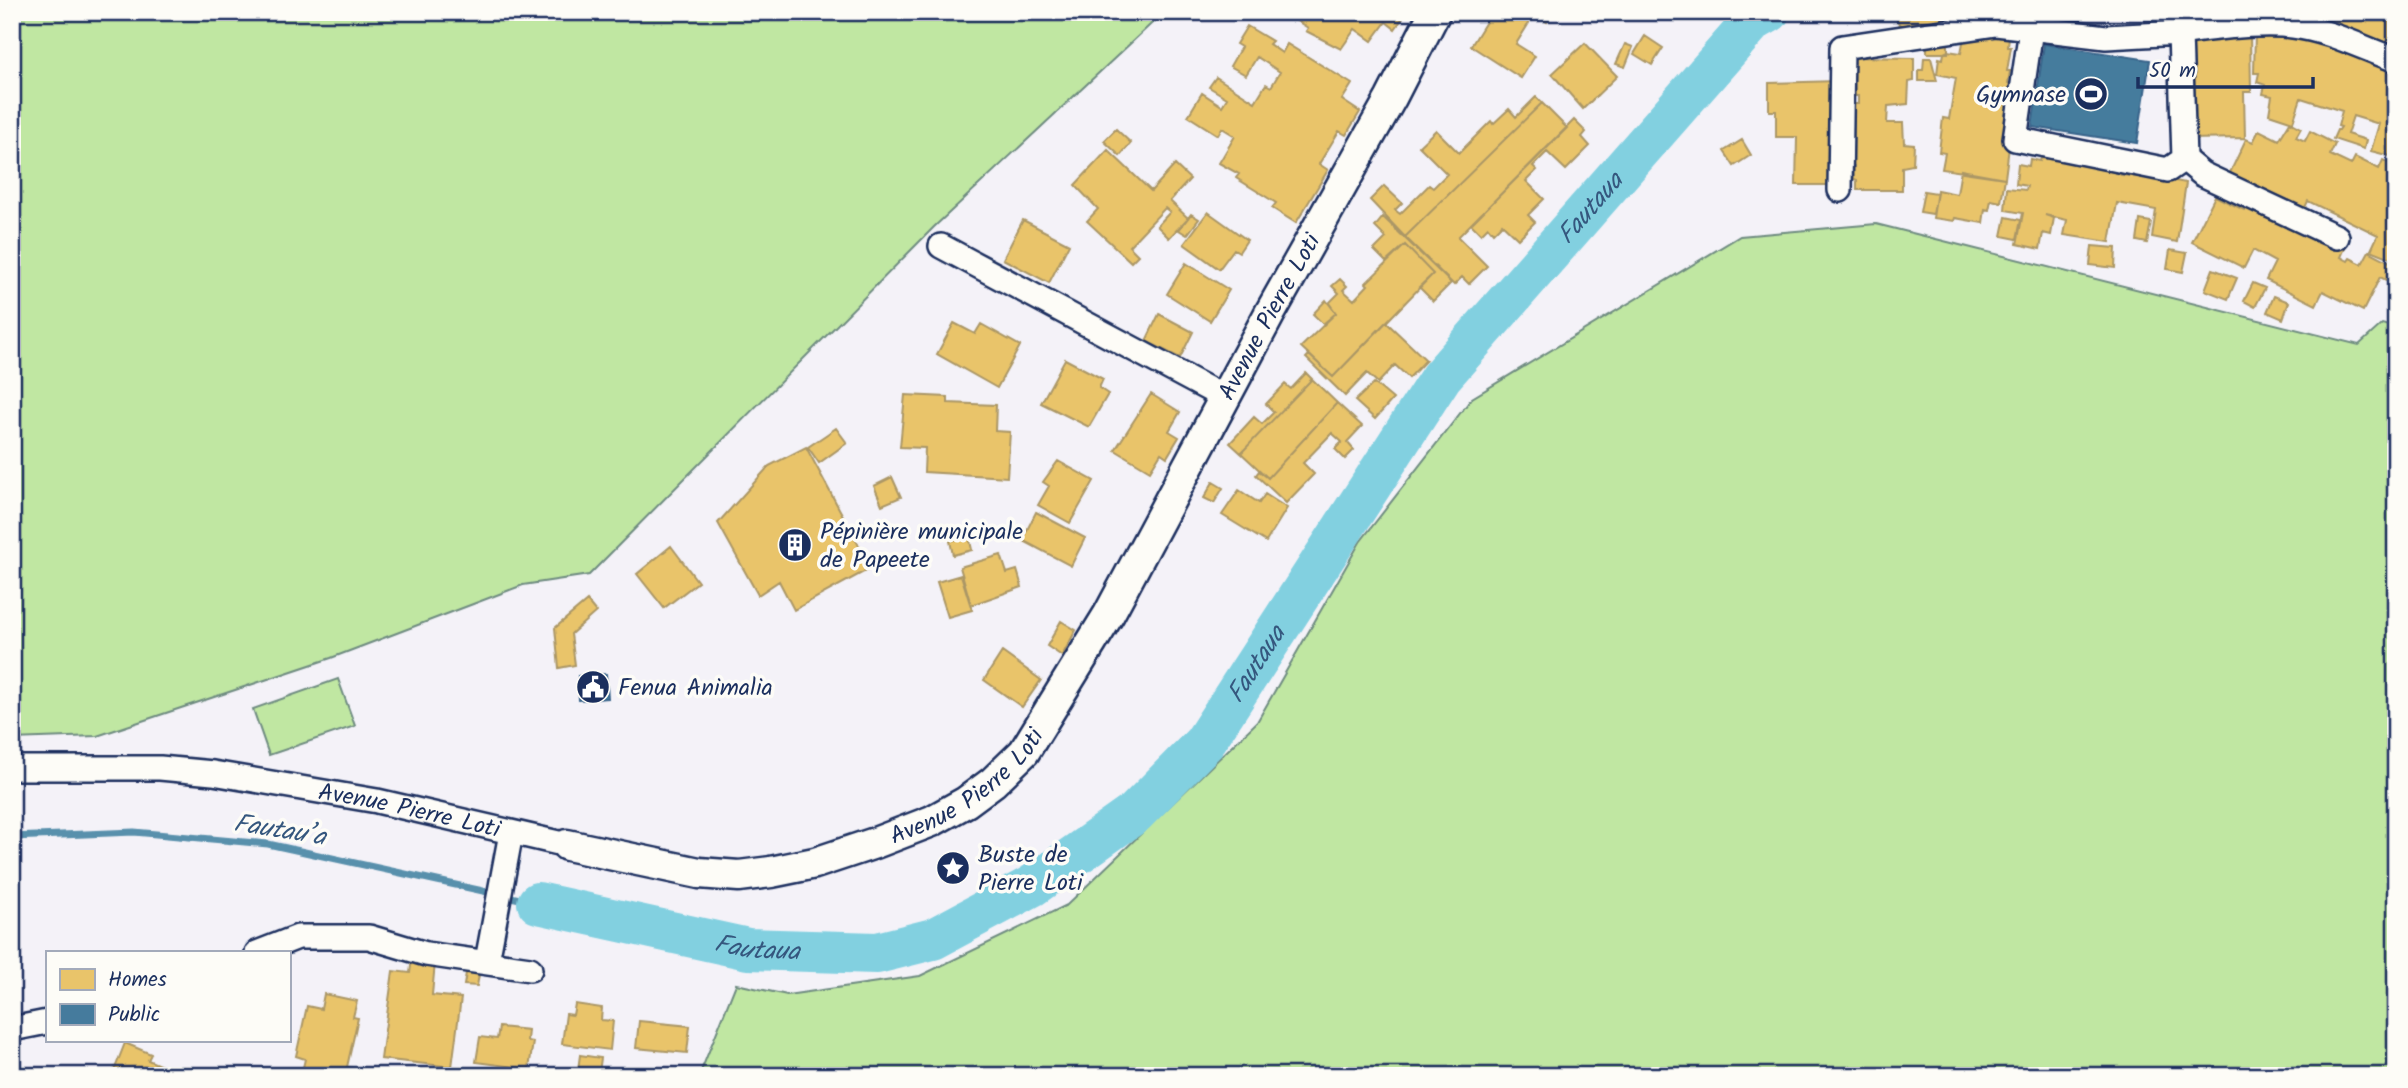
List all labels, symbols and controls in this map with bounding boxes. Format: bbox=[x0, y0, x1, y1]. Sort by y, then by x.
scale bar bbox=[2138, 46, 2314, 90]
text: 50 m bbox=[2149, 55, 2196, 88]
sports icon: Gymnase bbox=[2072, 75, 2110, 113]
place label: Gymnase bbox=[1976, 76, 2066, 115]
water label: Fautaua bbox=[1547, 162, 1636, 255]
street label: Avenue Pierre Loti bbox=[1209, 226, 1333, 408]
place label: Pépinière municipale de Papeete bbox=[820, 513, 1023, 580]
building icon: Pépinière municipale de Papeete bbox=[776, 526, 814, 564]
water label: Fautaua bbox=[1216, 616, 1299, 712]
public building icon: Fenua Animalia bbox=[574, 668, 612, 706]
place label: Fenua Animalia bbox=[618, 669, 773, 708]
street label: Avenue Pierre Loti bbox=[884, 720, 1056, 856]
street label: Avenue Pierre Loti bbox=[315, 773, 505, 850]
water label: Fautau’a bbox=[231, 803, 331, 859]
place label: Buste de Pierre Loti bbox=[978, 836, 1084, 903]
place icon: Buste de Pierre Loti bbox=[934, 849, 972, 887]
water label: Fautaua bbox=[710, 923, 802, 974]
legend bbox=[46, 951, 290, 1042]
text: Homes bbox=[108, 964, 167, 997]
text: Public bbox=[108, 999, 160, 1032]

